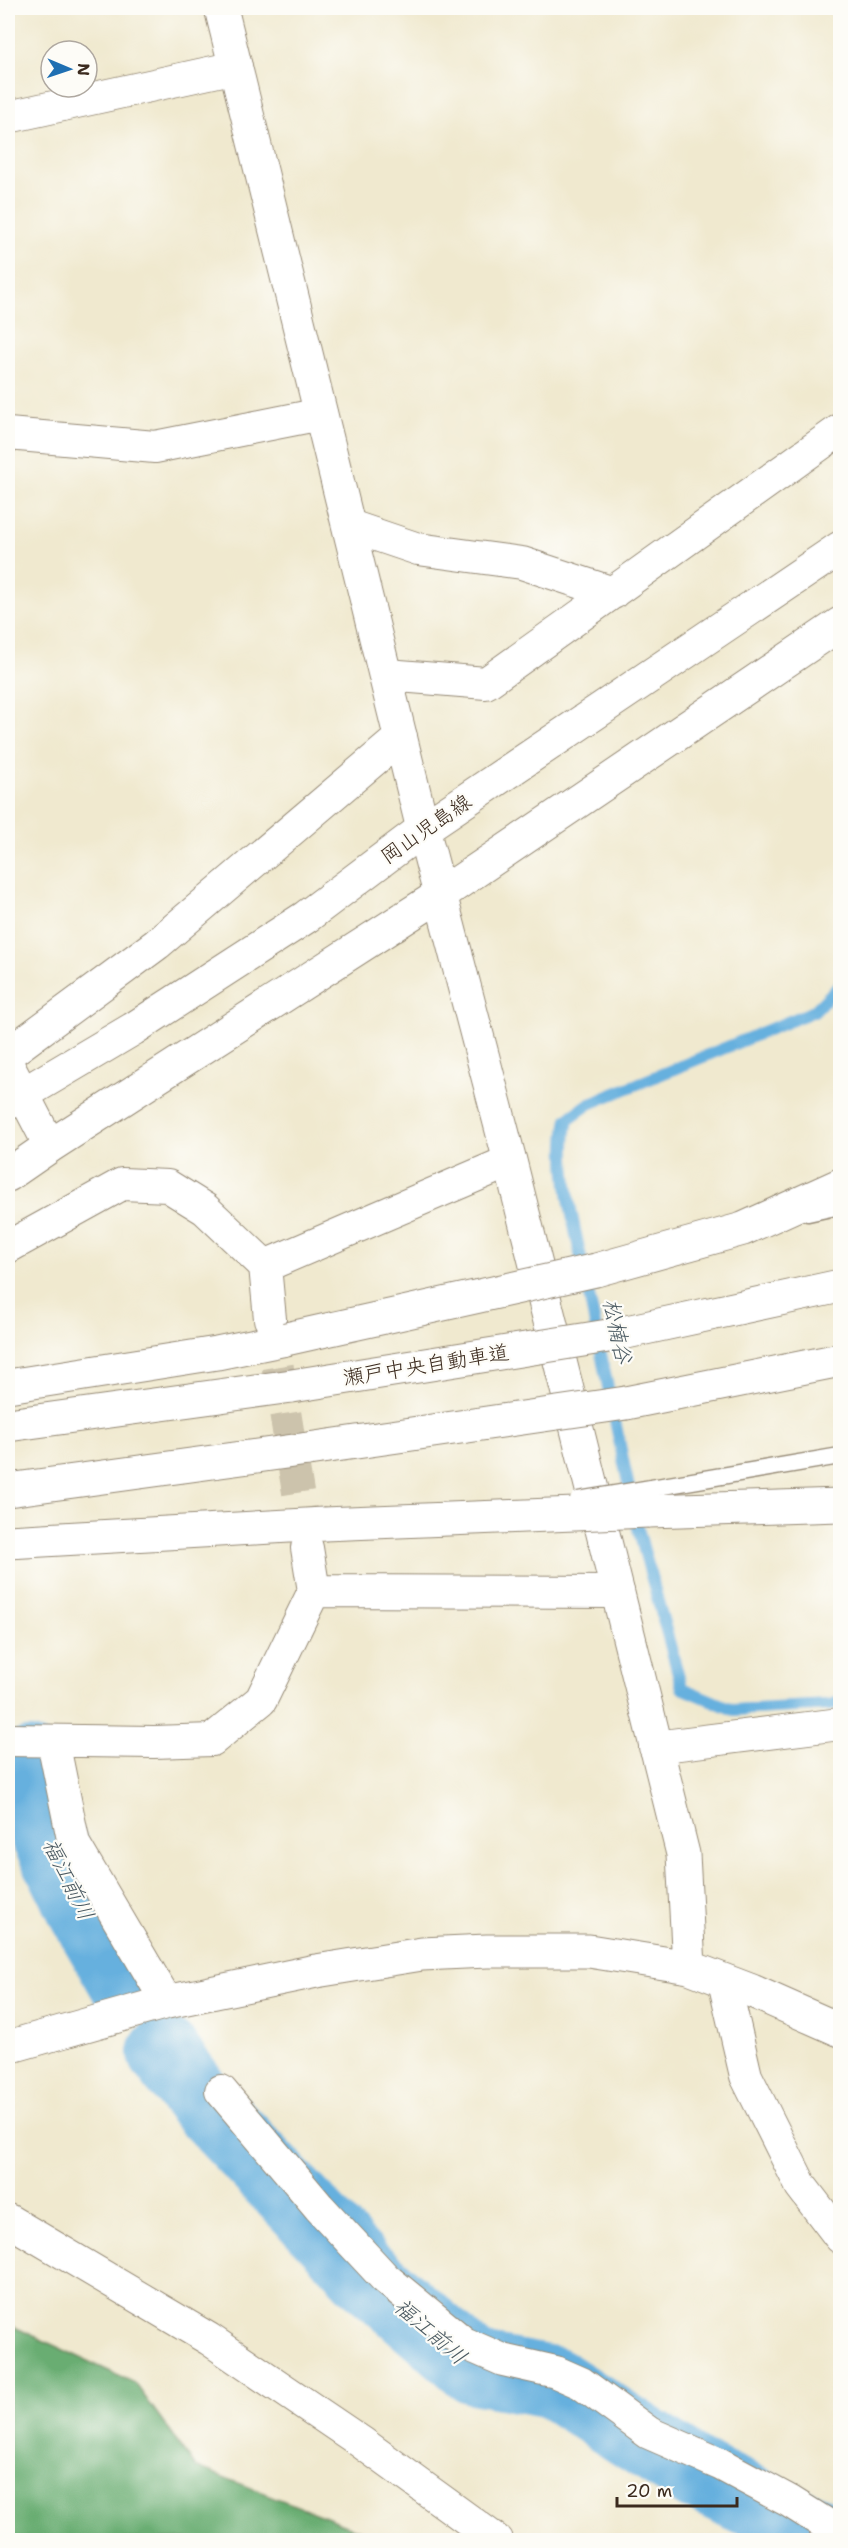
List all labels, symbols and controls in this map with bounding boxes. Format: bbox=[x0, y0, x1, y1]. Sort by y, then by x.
north arrow bbox=[39, 39, 99, 99]
text: N bbox=[73, 63, 94, 76]
street label: 岡山児島線 bbox=[375, 787, 477, 871]
water label: 松楠谷 bbox=[596, 1296, 639, 1367]
street label: 瀬戸中央自動車道 bbox=[341, 1338, 511, 1392]
water label: 福江前川 bbox=[36, 1833, 101, 1925]
water label: 福江前川 bbox=[388, 2292, 473, 2371]
scale bar bbox=[617, 2470, 737, 2508]
text: 20 m bbox=[626, 2479, 672, 2503]

